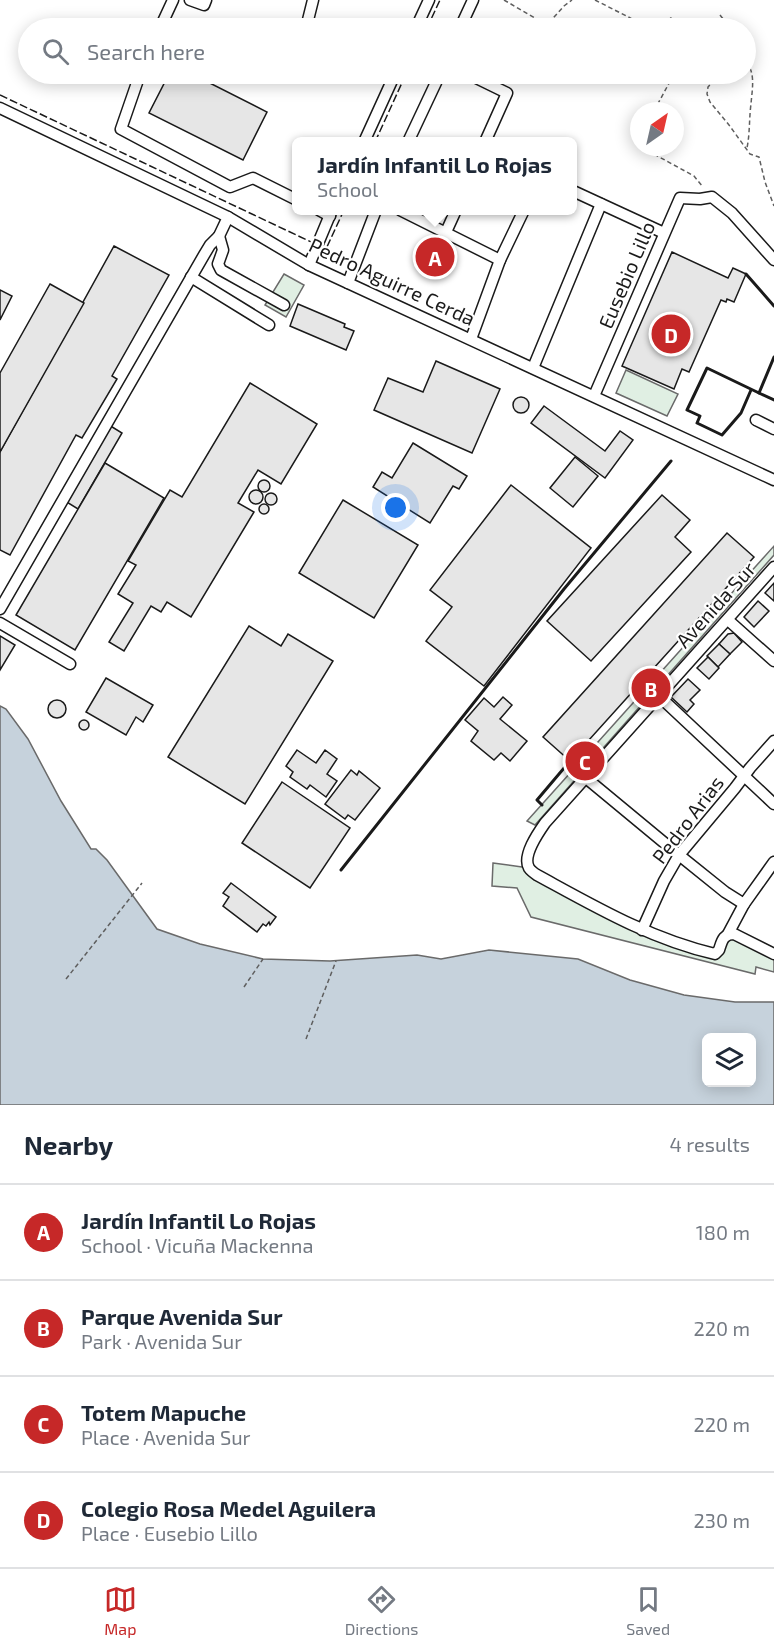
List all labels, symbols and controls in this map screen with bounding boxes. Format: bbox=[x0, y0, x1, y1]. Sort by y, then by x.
search box bbox=[18, 18, 756, 84]
icon: search bbox=[39, 35, 72, 68]
text: Search here bbox=[87, 38, 205, 64]
north arrow bbox=[630, 102, 684, 156]
popup bbox=[292, 137, 577, 215]
text: Jardín Infantil Lo Rojas bbox=[317, 151, 552, 177]
text: School bbox=[317, 177, 378, 201]
street label: Eusebio Lillo bbox=[593, 217, 659, 332]
street label: Pedro Aguirre Cerda bbox=[305, 233, 479, 331]
pin: A bbox=[416, 234, 454, 280]
pin: D bbox=[652, 312, 690, 356]
your location bbox=[381, 493, 410, 522]
street label: Avenida Sur bbox=[670, 556, 760, 652]
pin: B bbox=[632, 666, 670, 710]
pin: C bbox=[566, 738, 604, 783]
street label: Pedro Arias bbox=[646, 771, 728, 868]
map controls bbox=[702, 1033, 756, 1087]
button: layers bbox=[702, 1033, 756, 1087]
text: Nearby bbox=[24, 1129, 113, 1160]
text: 4 results bbox=[670, 1132, 750, 1156]
text: Jardín Infantil Lo Rojas bbox=[81, 1207, 316, 1233]
text: A bbox=[37, 1220, 50, 1244]
text: 180 m bbox=[696, 1220, 750, 1244]
text: School · Vicuña Mackenna bbox=[81, 1233, 313, 1257]
text: Parque Avenida Sur bbox=[81, 1303, 283, 1329]
text: B bbox=[37, 1316, 50, 1340]
text: 220 m bbox=[693, 1316, 750, 1340]
text: Park · Avenida Sur bbox=[81, 1329, 242, 1353]
text: Totem Mapuche bbox=[81, 1399, 246, 1425]
text: C bbox=[38, 1412, 49, 1436]
text: 220 m bbox=[693, 1412, 750, 1436]
text: Place · Avenida Sur bbox=[81, 1425, 251, 1449]
text: Colegio Rosa Medel Aguilera bbox=[81, 1495, 376, 1521]
text: D bbox=[37, 1508, 50, 1532]
text: 230 m bbox=[694, 1508, 750, 1532]
text: Place · Eusebio Lillo bbox=[81, 1521, 258, 1545]
tab: Map bbox=[104, 1583, 137, 1638]
tab: Directions bbox=[345, 1583, 418, 1638]
tab: Saved bbox=[626, 1583, 670, 1638]

